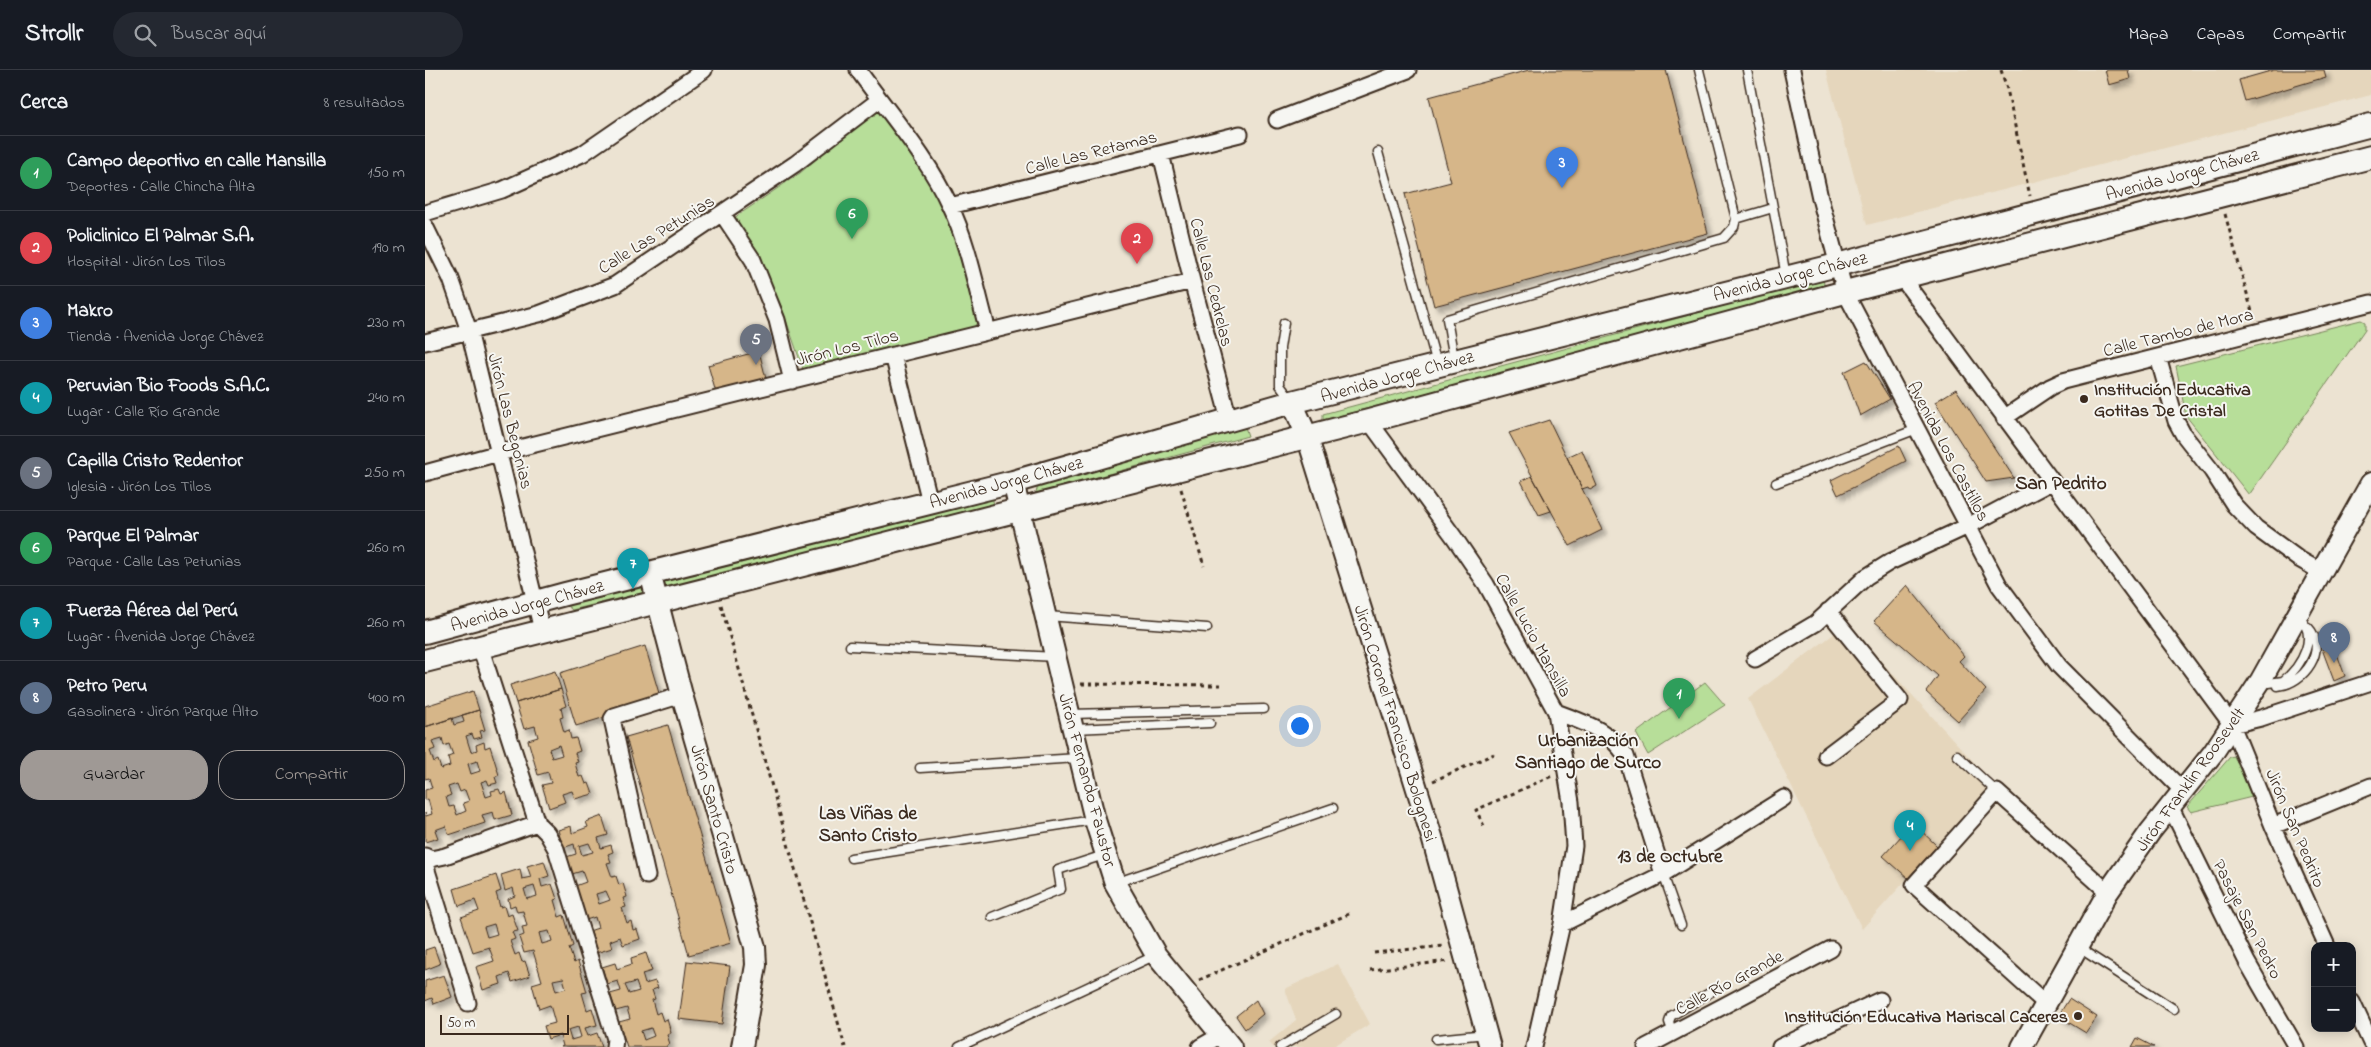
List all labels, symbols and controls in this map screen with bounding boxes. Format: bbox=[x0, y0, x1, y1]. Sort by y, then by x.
search box bbox=[113, 12, 463, 57]
text: Strollr bbox=[25, 17, 83, 52]
icon: search bbox=[131, 21, 159, 49]
text: Buscar aquí bbox=[171, 21, 266, 48]
text: Mapa bbox=[2128, 22, 2169, 48]
text: Capas bbox=[2197, 22, 2245, 48]
text: Compartir bbox=[2273, 22, 2346, 48]
text: Cerca bbox=[20, 88, 68, 118]
text: 8 resultados bbox=[323, 91, 405, 115]
street label: Calle Las Retamas bbox=[1023, 125, 1160, 183]
street label: Avenida Jorge Chávez bbox=[2103, 143, 2263, 210]
pin: 3 bbox=[1546, 147, 1578, 188]
text: Campo deportivo en calle Mansilla bbox=[67, 148, 326, 175]
text: 1 bbox=[33, 161, 39, 185]
text: 150 m bbox=[367, 161, 405, 185]
text: Deportes · Calle Chincha Alta bbox=[67, 175, 255, 199]
street label: Calle Las Petunias bbox=[594, 189, 720, 282]
pin: 6 bbox=[836, 198, 868, 239]
street label: Calle Las Cedrelas bbox=[1181, 215, 1239, 350]
text: Policlinico El Palmar S.A. bbox=[67, 223, 254, 250]
pin: 2 bbox=[1121, 223, 1153, 264]
text: 2 bbox=[32, 236, 40, 260]
text: 190 m bbox=[372, 236, 405, 260]
street label: Avenida Jorge Chávez bbox=[1711, 246, 1871, 311]
text: Hospital · Jirón Los Tilos bbox=[67, 250, 226, 274]
text: Makro bbox=[67, 298, 113, 325]
street label: Calle Tambo de Mora bbox=[2101, 303, 2256, 365]
text: 3 bbox=[33, 311, 39, 335]
text: 230 m bbox=[367, 311, 405, 335]
pin: 5 bbox=[740, 324, 772, 365]
street label: Jirón Los Tilos bbox=[793, 324, 902, 374]
text: Tienda · Avenida Jorge Chávez bbox=[67, 325, 264, 349]
street label: Avenida Jorge Chávez bbox=[1318, 345, 1478, 412]
street label: Jirón Las Begonias bbox=[479, 351, 538, 492]
text: Peruvian Bio Foods S.A.C. bbox=[67, 373, 269, 400]
street label: Avenida Los Castillos bbox=[1899, 377, 1995, 527]
place label: Institución Educativa Gotitas De Cristal bbox=[2094, 378, 2251, 425]
text: 4 bbox=[33, 386, 39, 410]
text: 240 m bbox=[367, 386, 405, 410]
marker: Institución Educativa Gotitas De Cristal bbox=[2078, 393, 2090, 405]
text: Lugar · Calle Río Grande bbox=[67, 400, 220, 424]
text: Capilla Cristo Redentor bbox=[67, 448, 243, 475]
street label: Avenida Jorge Chávez bbox=[927, 451, 1087, 518]
text: 5 bbox=[31, 461, 41, 485]
text: 250 m bbox=[365, 461, 405, 485]
district label: San Pedrito bbox=[2015, 471, 2107, 498]
text: Iglesia · Jirón Los Tilos bbox=[67, 475, 212, 499]
text: Parque El Palmar bbox=[67, 523, 199, 550]
text: 6 bbox=[32, 536, 40, 560]
text: 260 m bbox=[367, 536, 405, 560]
pin: 7 bbox=[617, 548, 649, 589]
text: Parque · Calle Las Petunias bbox=[67, 550, 241, 574]
street label: Calle Lucio Mansilla bbox=[1487, 569, 1577, 703]
street label: Avenida Jorge Chávez bbox=[448, 574, 608, 641]
text: Fuerza Aérea del Perú bbox=[67, 598, 238, 625]
street label: Jirón Coronel Francisco Bolognesi bbox=[1345, 602, 1443, 845]
text: 7 bbox=[33, 611, 39, 635]
text: 260 m bbox=[367, 611, 405, 635]
pin: 8 bbox=[2318, 622, 2350, 663]
text: Lugar · Avenida Jorge Chávez bbox=[67, 625, 255, 649]
text: Petro Peru bbox=[67, 673, 147, 700]
pin: 1 bbox=[1663, 678, 1695, 719]
text: 8 bbox=[33, 686, 39, 710]
text: 400 m bbox=[368, 686, 405, 710]
street label: Jirón Fernando Faustor bbox=[1050, 691, 1122, 871]
text: Gasolinera · Jirón Parque Alto bbox=[67, 700, 258, 724]
street label: Jirón Franklin Roosevelt bbox=[2130, 703, 2253, 858]
your location bbox=[1287, 713, 1313, 739]
district label: Urbanización Santiago de Surco bbox=[1515, 728, 1661, 779]
street label: Jirón Santo Cristo bbox=[682, 742, 744, 877]
button: Guardar bbox=[20, 750, 208, 800]
button: Compartir bbox=[218, 750, 405, 800]
street label: Jirón San Pedrito bbox=[2257, 765, 2331, 892]
district label: Las Viñas de Santo Cristo bbox=[819, 801, 918, 850]
pin: 4 bbox=[1894, 810, 1926, 851]
district label: 13 de Octubre bbox=[1617, 844, 1723, 871]
street label: Pasaje San Pedro bbox=[2205, 856, 2288, 984]
map controls bbox=[2311, 942, 2356, 1032]
button: + bbox=[2311, 942, 2356, 987]
street label: Calle Río Grande bbox=[1671, 944, 1789, 1023]
button: − bbox=[2311, 987, 2356, 1032]
place label: Institución Educativa Mariscal Caceres bbox=[1784, 1005, 2068, 1031]
marker: Institución Educativa Mariscal Caceres bbox=[2072, 1010, 2084, 1022]
scale bar bbox=[440, 1012, 569, 1035]
text: 50 m bbox=[447, 1013, 475, 1034]

